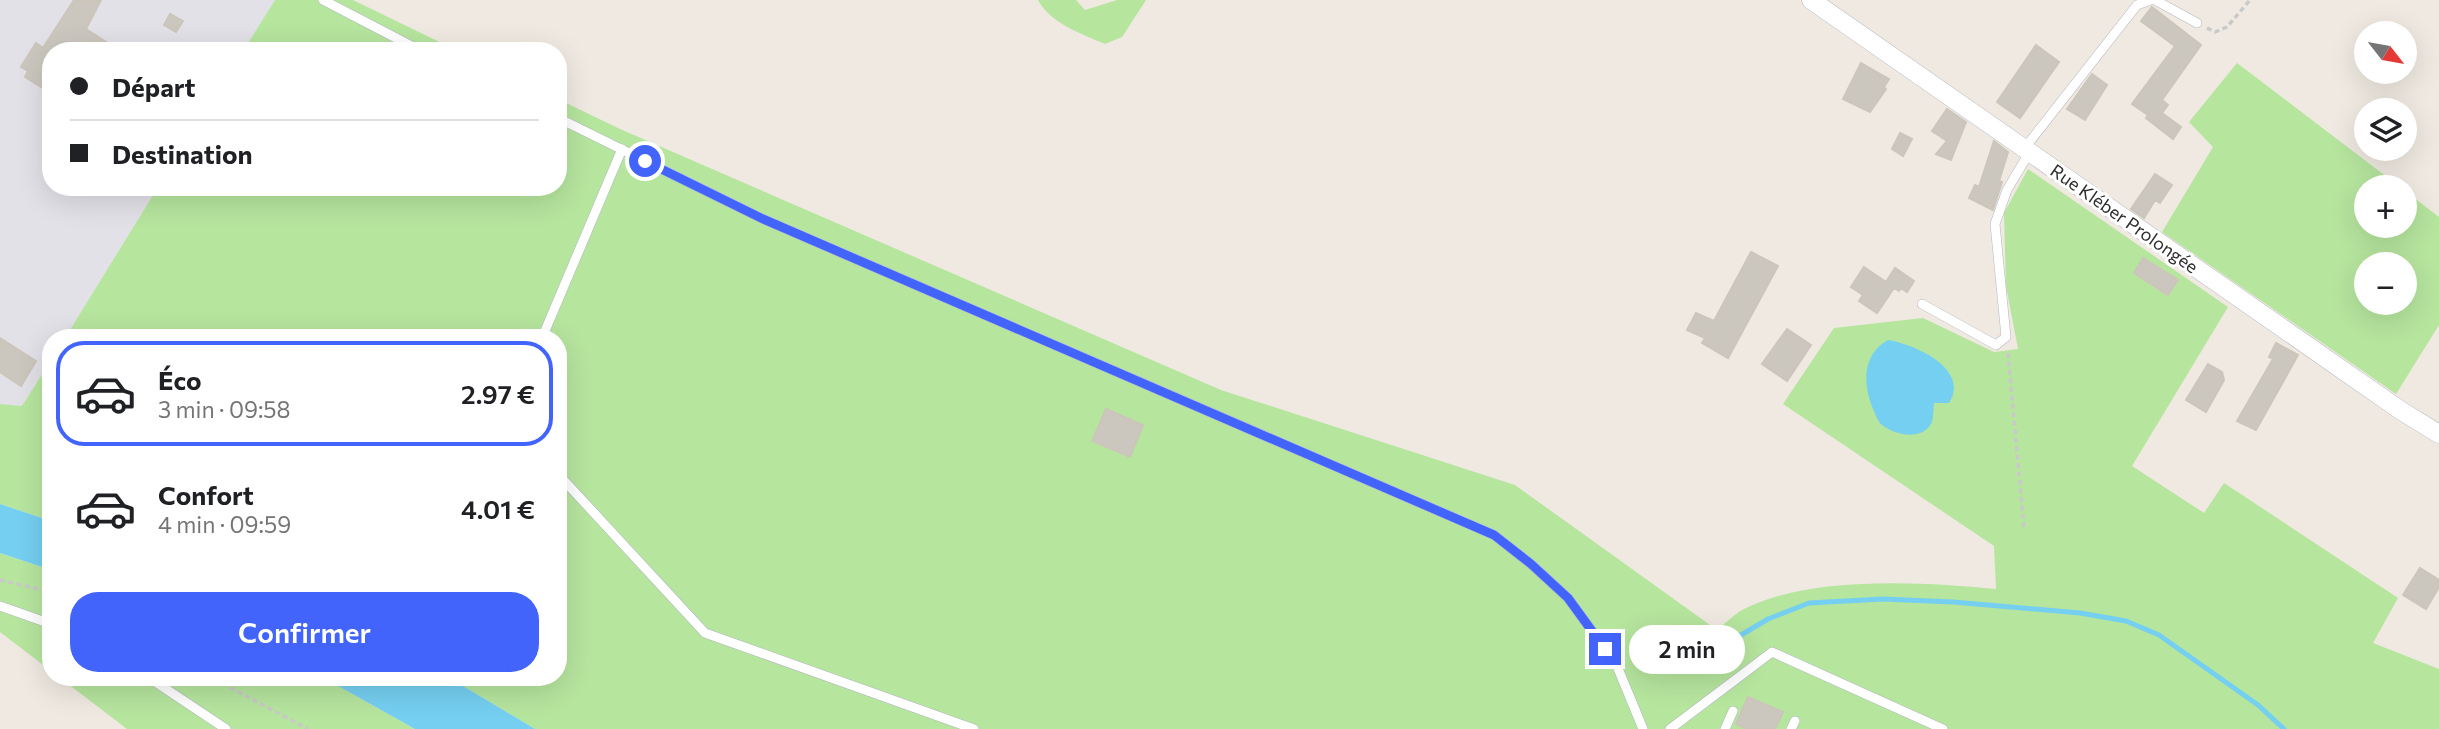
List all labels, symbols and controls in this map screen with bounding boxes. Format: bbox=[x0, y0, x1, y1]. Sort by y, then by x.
north arrow bbox=[2354, 21, 2417, 84]
map controls bbox=[2354, 21, 2417, 315]
text: Départ bbox=[112, 71, 196, 102]
button: layers bbox=[2354, 98, 2417, 161]
text: Destination bbox=[112, 138, 253, 169]
route start bbox=[629, 145, 661, 177]
street label: Rue Kléber Prolongée bbox=[2047, 159, 2203, 277]
button: + bbox=[2354, 175, 2417, 238]
button: − bbox=[2354, 252, 2417, 315]
icon: car bbox=[74, 362, 137, 425]
text: Éco bbox=[158, 364, 202, 395]
text: 2.97 € bbox=[461, 378, 535, 409]
text: 3 min · 09:58 bbox=[158, 395, 291, 423]
icon: car bbox=[74, 477, 137, 540]
text: Confort bbox=[158, 479, 254, 510]
text: 4.01 € bbox=[461, 493, 535, 524]
text: 4 min · 09:59 bbox=[158, 510, 291, 538]
button: Confirmer bbox=[70, 592, 539, 672]
callout: 2 min bbox=[1630, 624, 1745, 674]
route end bbox=[1589, 633, 1621, 665]
text: 2 min bbox=[1659, 635, 1715, 663]

